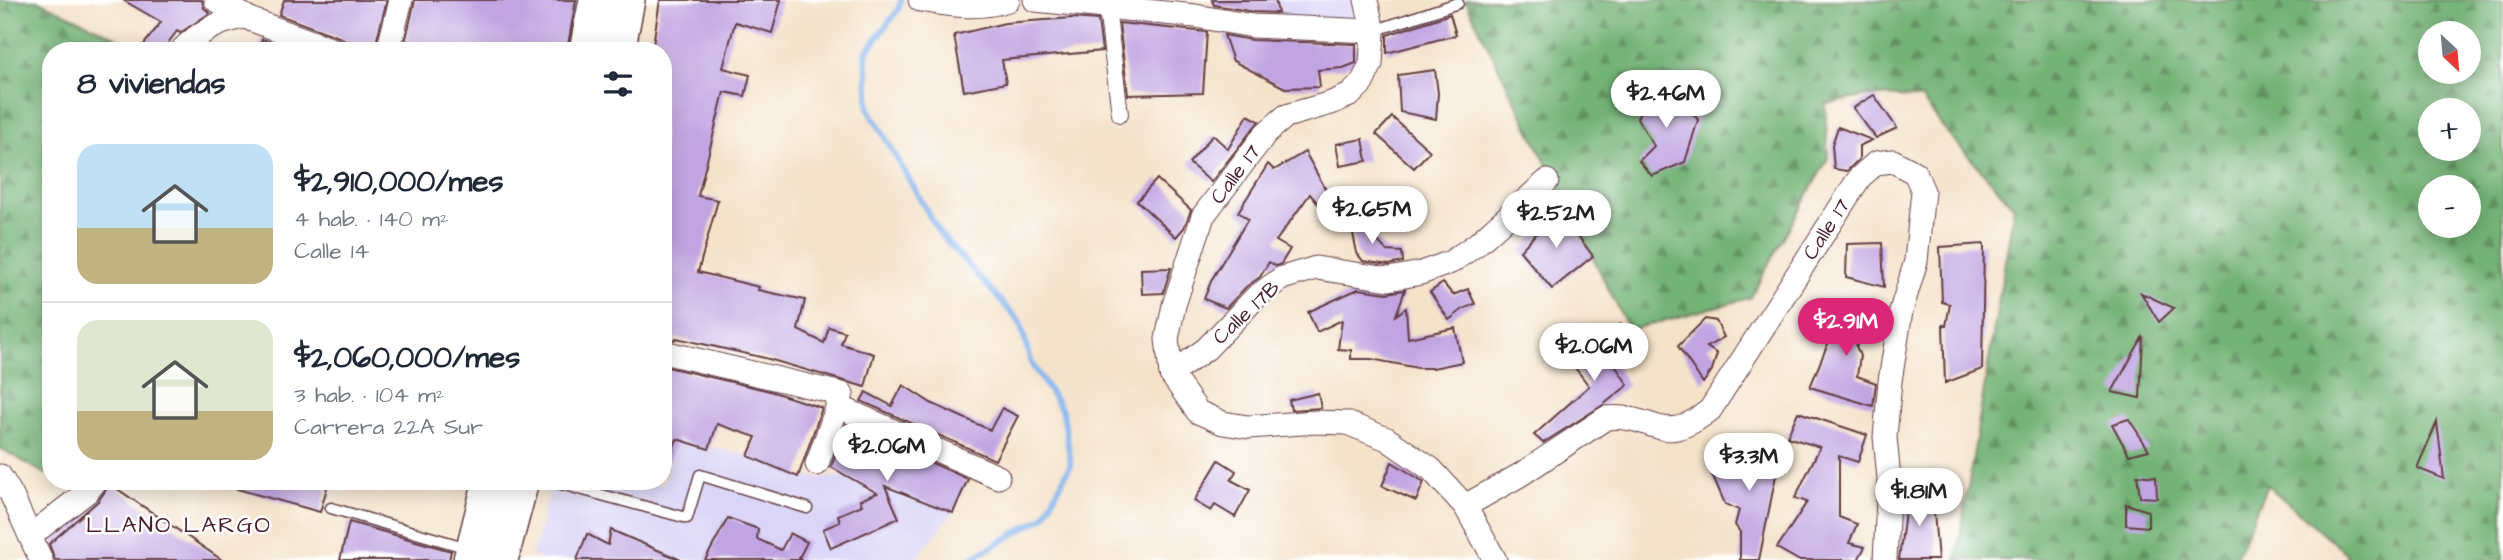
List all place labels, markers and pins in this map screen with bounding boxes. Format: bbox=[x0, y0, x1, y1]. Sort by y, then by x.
pin: $2.46M bbox=[1609, 71, 1723, 130]
pin: $2.65M bbox=[1315, 187, 1429, 246]
pin: $2.52M bbox=[1499, 190, 1613, 250]
pin: $2.91M bbox=[1789, 298, 1903, 358]
pin: $2.06M bbox=[1537, 324, 1651, 383]
pin: $2.06M bbox=[830, 424, 944, 483]
pin: $3.3M bbox=[1700, 434, 1798, 493]
pin: $1.81M bbox=[1862, 468, 1976, 528]

